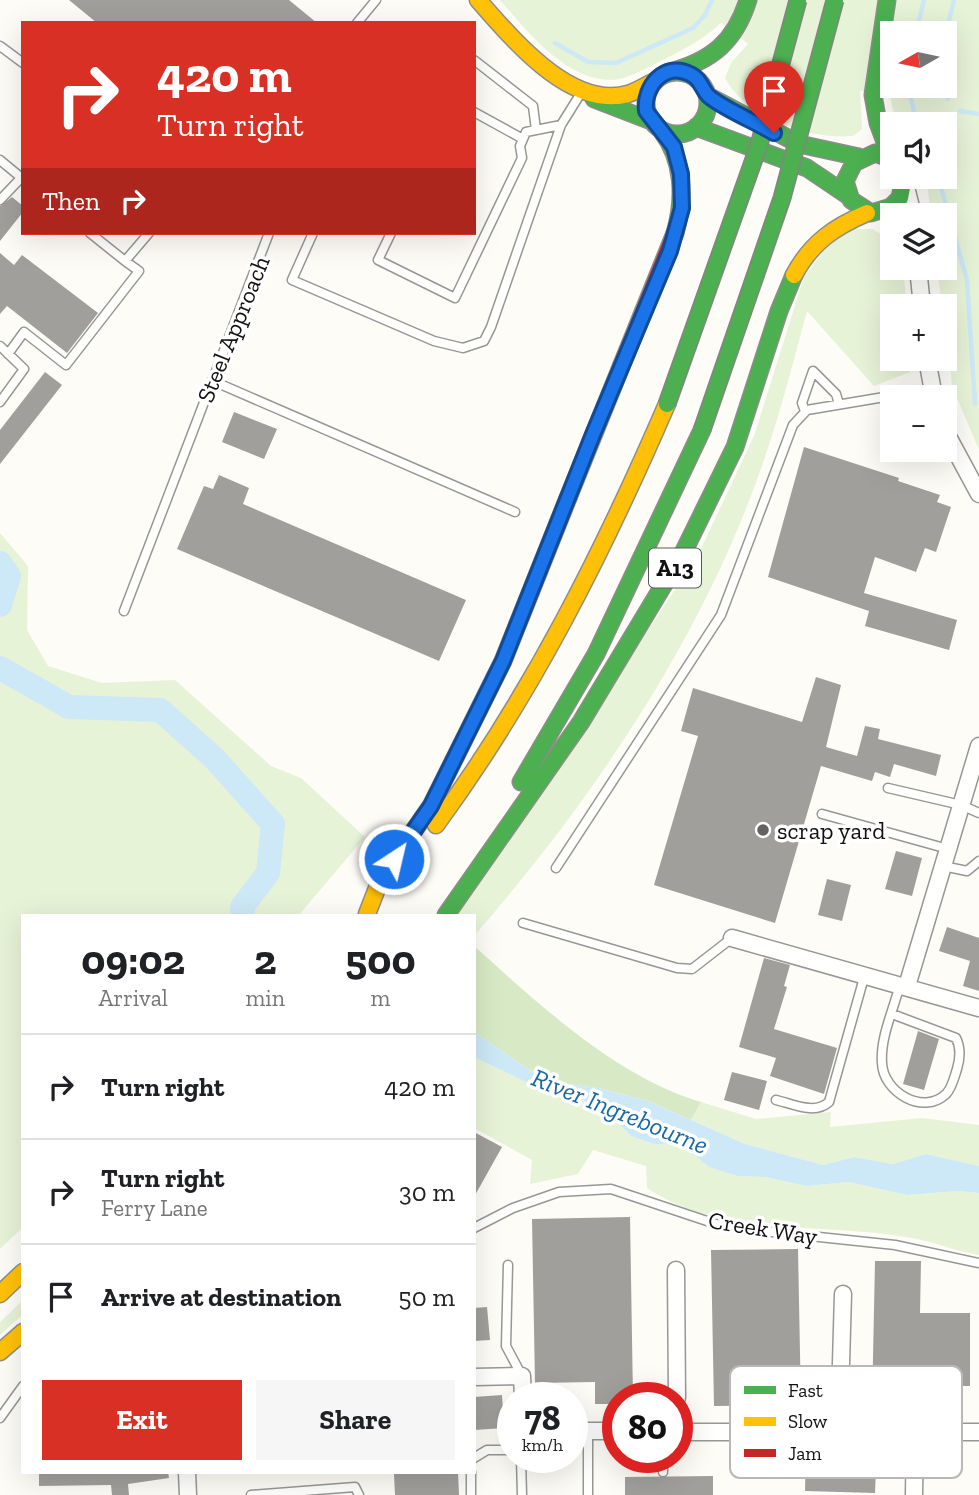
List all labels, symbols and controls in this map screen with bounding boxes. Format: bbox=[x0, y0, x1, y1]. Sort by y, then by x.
north arrow bbox=[880, 21, 957, 98]
map controls bbox=[880, 21, 957, 462]
text: 420 m bbox=[157, 46, 292, 105]
icon: right bbox=[42, 49, 133, 140]
pin bbox=[744, 61, 804, 133]
icon: arrive bbox=[755, 72, 793, 110]
text: Turn right bbox=[157, 106, 304, 144]
button: sound bbox=[880, 112, 957, 189]
icon: right bbox=[114, 182, 152, 220]
text: Then bbox=[42, 185, 100, 217]
button: layers bbox=[880, 203, 957, 280]
street label: Steel Approach bbox=[190, 251, 276, 407]
button: + bbox=[880, 294, 957, 371]
button: − bbox=[880, 385, 957, 462]
road number: A13 bbox=[649, 548, 701, 588]
place label: scrap yard bbox=[777, 816, 885, 845]
position arrow bbox=[357, 822, 431, 896]
marker: scrap yard bbox=[755, 822, 771, 838]
text: 09:02 bbox=[81, 934, 185, 985]
text: 2 bbox=[254, 934, 277, 985]
text: 500 bbox=[345, 934, 416, 985]
text: Arrival bbox=[99, 984, 168, 1012]
text: min bbox=[246, 984, 285, 1012]
text: m bbox=[371, 984, 390, 1012]
water label: River Ingrebourne bbox=[527, 1061, 713, 1161]
icon: right bbox=[42, 1068, 80, 1106]
text: Turn right bbox=[101, 1071, 224, 1103]
text: 420 m bbox=[384, 1071, 455, 1103]
text: Turn right bbox=[101, 1162, 224, 1194]
icon: right bbox=[42, 1173, 80, 1211]
text: 30 m bbox=[399, 1176, 455, 1208]
text: Ferry Lane bbox=[101, 1194, 208, 1222]
street label: Creek Way bbox=[706, 1205, 820, 1251]
icon: arrive bbox=[42, 1278, 80, 1316]
text: Arrive at destination bbox=[101, 1281, 341, 1313]
text: 50 m bbox=[398, 1281, 455, 1313]
legend bbox=[730, 1366, 962, 1478]
text: Fast bbox=[788, 1379, 823, 1402]
button: Exit bbox=[42, 1380, 242, 1460]
button: Share bbox=[256, 1380, 455, 1460]
speed limit sign: 80 bbox=[602, 1382, 693, 1473]
text: 78 bbox=[524, 1397, 561, 1439]
text: Slow bbox=[788, 1410, 828, 1433]
text: km/h bbox=[522, 1434, 563, 1456]
text: Jam bbox=[788, 1442, 822, 1465]

